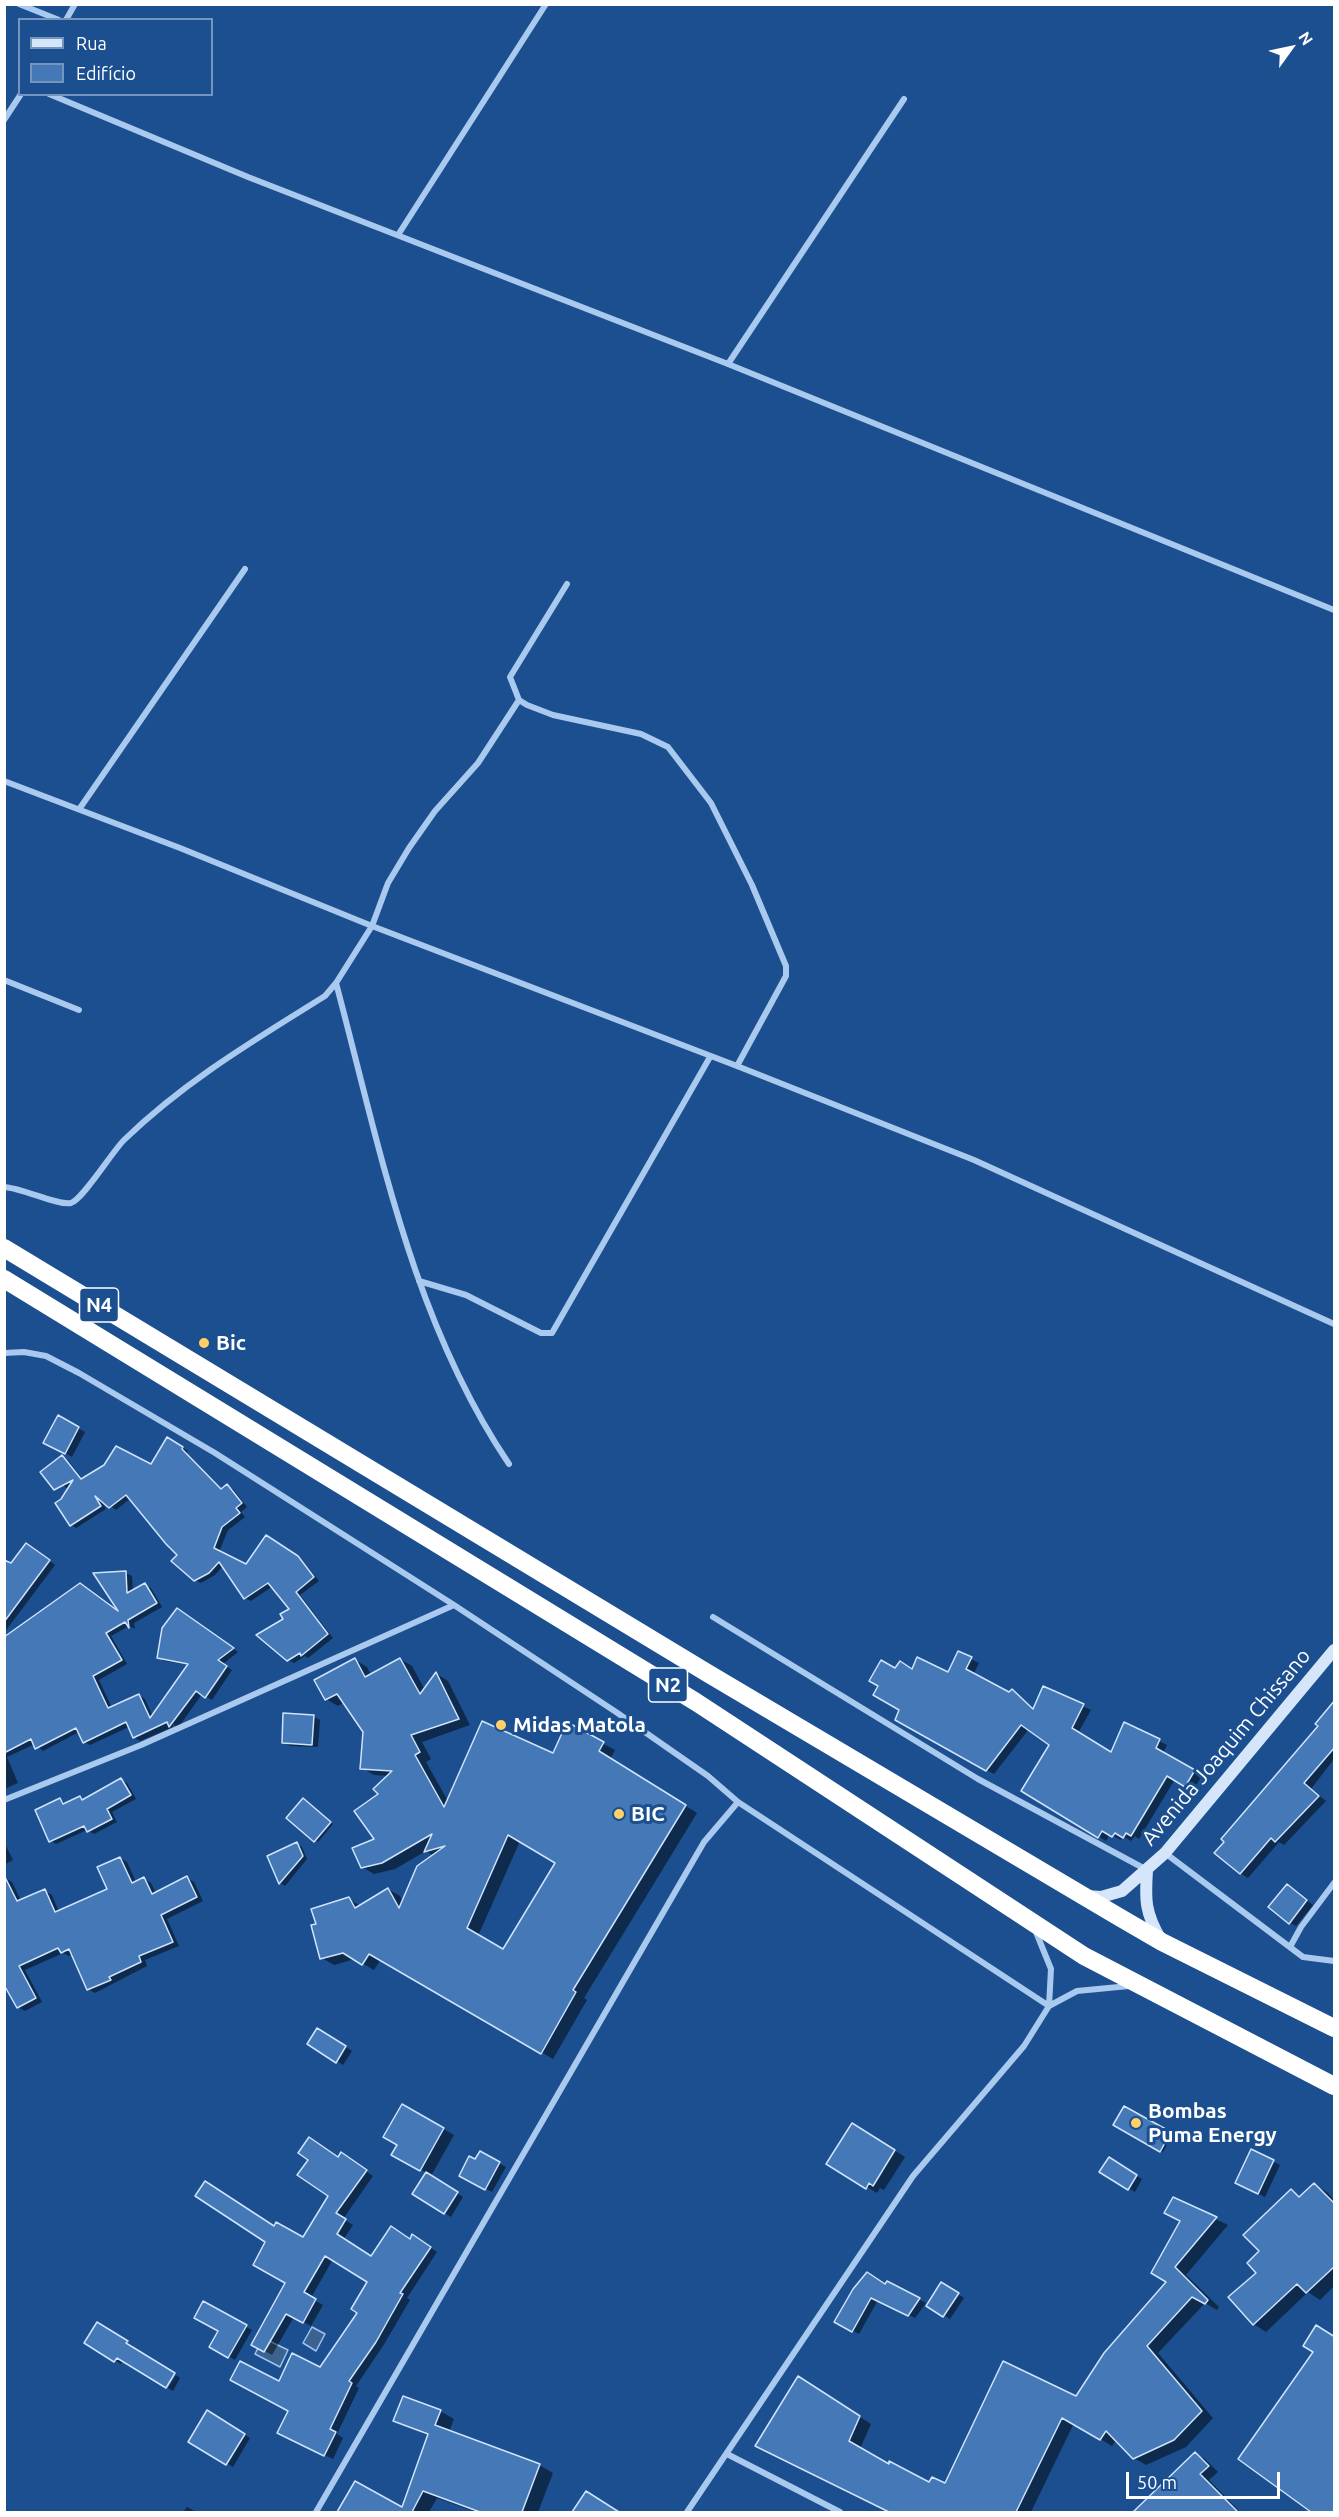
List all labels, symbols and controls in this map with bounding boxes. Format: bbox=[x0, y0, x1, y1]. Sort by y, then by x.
legend bbox=[18, 18, 213, 96]
north arrow bbox=[1261, 18, 1321, 78]
text: N bbox=[1295, 28, 1317, 48]
text: Rua bbox=[76, 33, 107, 53]
text: Edifício bbox=[76, 63, 136, 83]
road number: N4 bbox=[80, 1288, 118, 1322]
place label: Bic bbox=[216, 1330, 246, 1356]
marker: Bic bbox=[197, 1336, 211, 1350]
street label: Avenida Joaquim Chissano bbox=[1136, 1643, 1316, 1851]
road number: N2 bbox=[648, 1668, 688, 1702]
place label: Midas Matola bbox=[513, 1712, 646, 1738]
marker: Midas Matola bbox=[494, 1718, 508, 1732]
place label: BIC bbox=[631, 1801, 665, 1827]
marker: BIC bbox=[612, 1807, 626, 1821]
place label: Bombas Puma Energy bbox=[1148, 2098, 1277, 2148]
marker: Bombas Puma Energy bbox=[1129, 2116, 1143, 2130]
scale bar bbox=[1129, 2460, 1284, 2498]
text: 50 m bbox=[1137, 2472, 1177, 2492]

